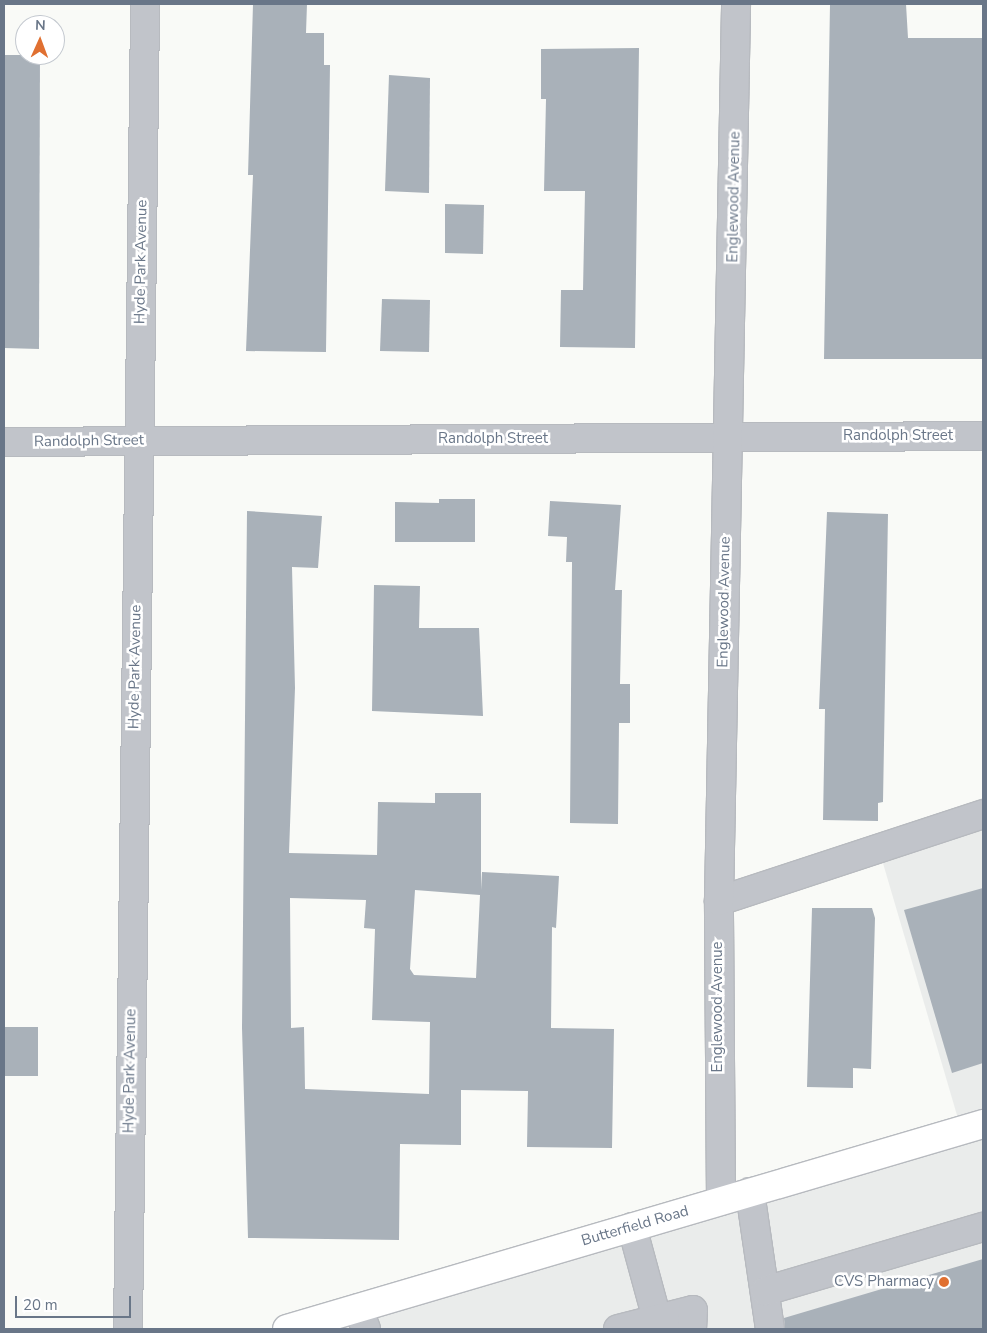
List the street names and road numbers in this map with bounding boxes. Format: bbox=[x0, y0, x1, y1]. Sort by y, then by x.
street label: Englewood Avenue bbox=[724, 131, 744, 263]
street label: Hyde Park Avenue bbox=[131, 200, 151, 324]
street label: Randolph Street bbox=[843, 427, 953, 445]
street label: Randolph Street bbox=[438, 430, 548, 448]
street label: Randolph Street bbox=[34, 431, 144, 451]
street label: Englewood Avenue bbox=[714, 536, 734, 668]
street label: Hyde Park Avenue bbox=[125, 605, 145, 729]
street label: Englewood Avenue bbox=[709, 941, 727, 1073]
street label: Hyde Park Avenue bbox=[120, 1009, 140, 1133]
street label: Butterfield Road bbox=[579, 1202, 691, 1250]

